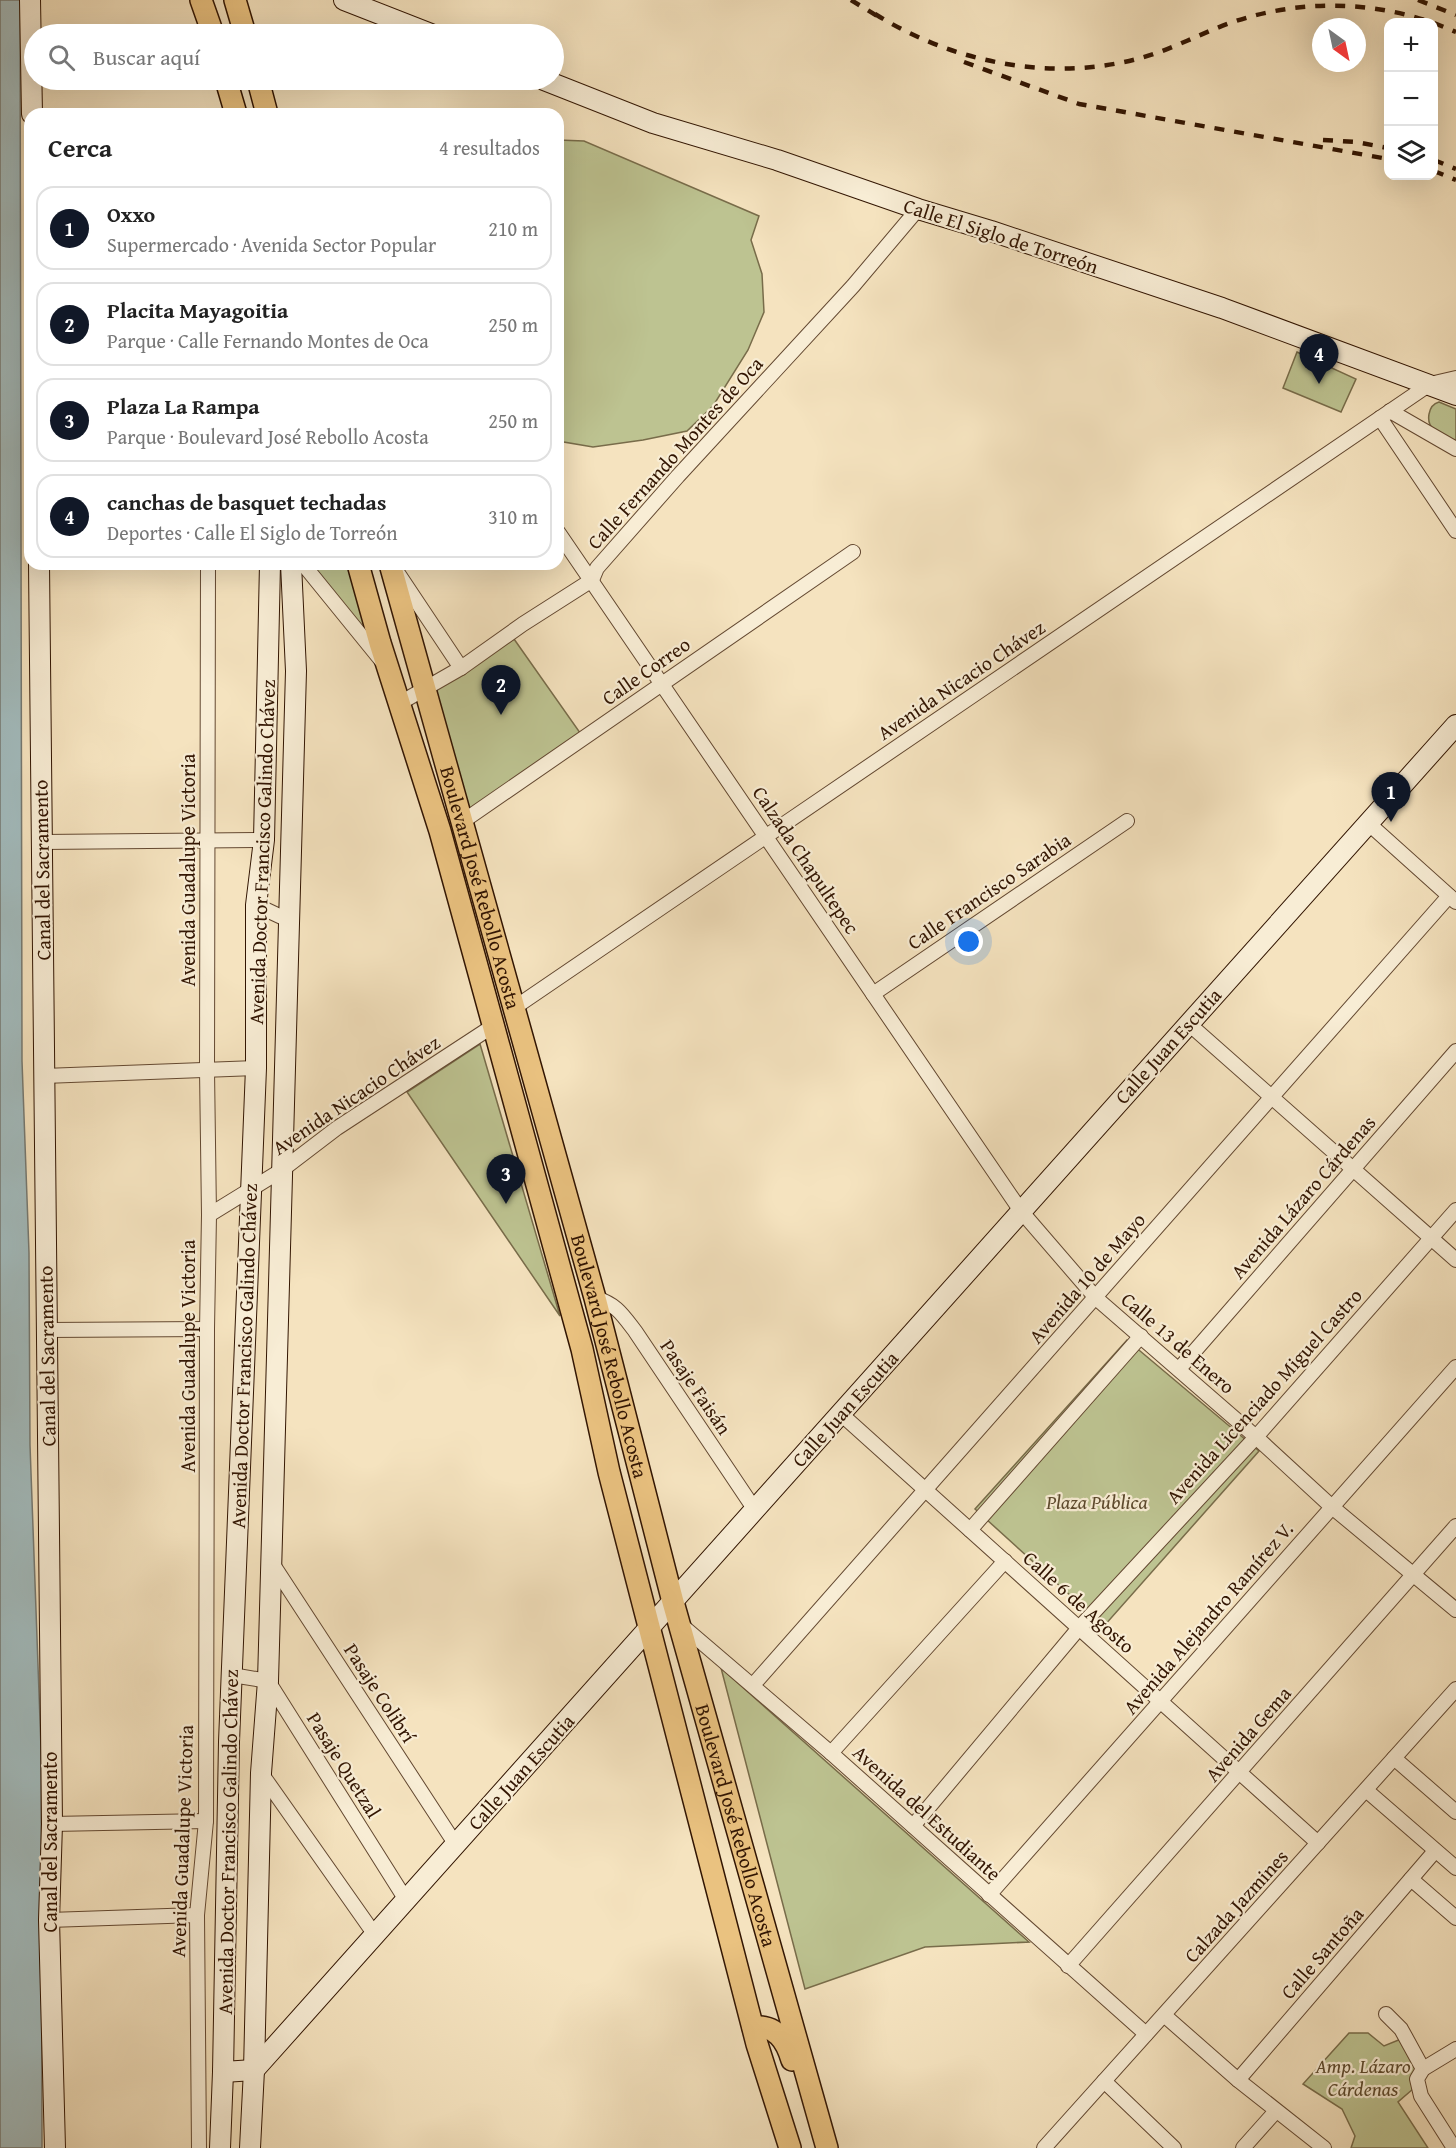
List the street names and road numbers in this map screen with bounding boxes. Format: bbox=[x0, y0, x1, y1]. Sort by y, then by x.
street label: Calle El Siglo de Torreón bbox=[900, 190, 1102, 281]
street label: Calle Fernando Montes de Oca bbox=[580, 349, 770, 556]
street label: Avenida Nicacio Chávez bbox=[871, 612, 1051, 747]
street label: Calle Correo bbox=[596, 629, 696, 712]
street label: Avenida Doctor Francisco Galindo Chávez bbox=[241, 679, 282, 1025]
street label: Avenida Guadalupe Victoria bbox=[173, 753, 202, 986]
street label: Boulevard José Rebollo Acosta bbox=[433, 763, 529, 1013]
street label: Canal del Sacramento bbox=[25, 779, 58, 961]
street label: Calzada Chapultepec bbox=[746, 780, 867, 940]
street label: Calle Francisco Sarabia bbox=[901, 825, 1077, 956]
street label: Calle Juan Escutia bbox=[1108, 981, 1228, 1110]
street label: Avenida Nicacio Chávez bbox=[266, 1027, 446, 1162]
street label: Avenida Lázaro Cárdenas bbox=[1223, 1108, 1382, 1285]
street label: Avenida Doctor Francisco Galindo Chávez bbox=[223, 1183, 264, 1529]
street label: Avenida 10 de Mayo bbox=[1022, 1206, 1152, 1350]
street label: Boulevard José Rebollo Acosta bbox=[564, 1231, 656, 1482]
street label: Avenida Guadalupe Victoria bbox=[173, 1239, 202, 1472]
street label: Canal del Sacramento bbox=[30, 1265, 63, 1447]
street label: Avenida Licenciado Miguel Castro bbox=[1159, 1282, 1368, 1510]
street label: Calle 13 de Enero bbox=[1115, 1285, 1242, 1400]
street label: Pasaje Faisán bbox=[654, 1333, 739, 1440]
street label: Calle Juan Escutia bbox=[785, 1344, 905, 1473]
street label: Avenida Alejandro Ramírez V. bbox=[1116, 1515, 1299, 1720]
street label: Calle 6 de Agosto bbox=[1017, 1544, 1142, 1660]
street label: Pasaje Colibrí bbox=[337, 1637, 424, 1748]
street label: Avenida Doctor Francisco Galindo Chávez bbox=[210, 1669, 245, 2015]
street label: Avenida Gema bbox=[1198, 1679, 1298, 1788]
street label: Boulevard José Rebollo Acosta bbox=[688, 1701, 785, 1950]
street label: Pasaje Quetzal bbox=[300, 1706, 389, 1824]
street label: Calle Juan Escutia bbox=[461, 1707, 581, 1836]
street label: Avenida Guadalupe Victoria bbox=[163, 1724, 200, 1958]
street label: Avenida del Estudiante bbox=[847, 1738, 1008, 1887]
street label: Canal del Sacramento bbox=[35, 1752, 64, 1932]
street label: Calzada Jazmines bbox=[1177, 1843, 1295, 1969]
street label: Calle Santoña bbox=[1273, 1900, 1370, 2005]

